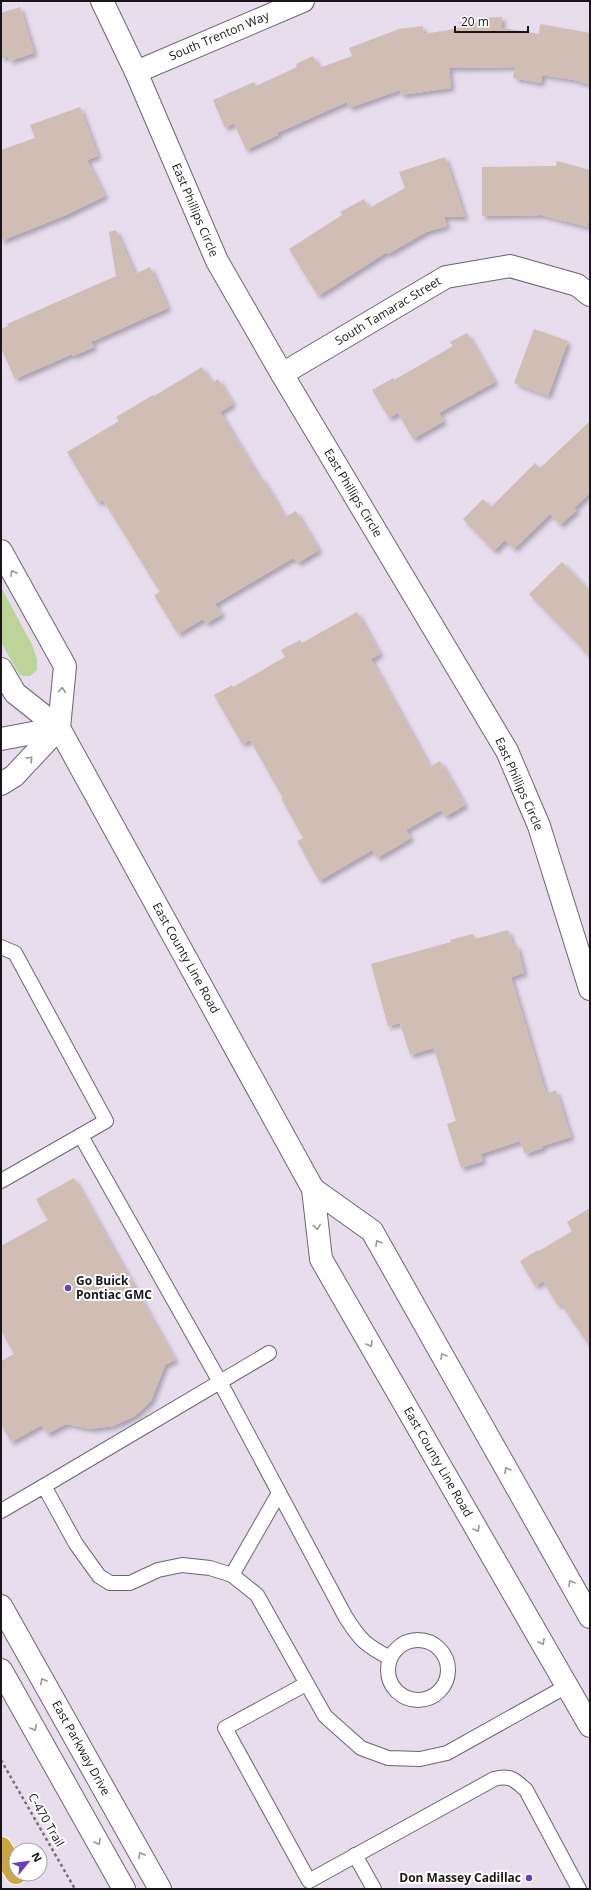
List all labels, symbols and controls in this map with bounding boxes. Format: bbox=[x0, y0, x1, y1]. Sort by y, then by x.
street label: South Trenton Way bbox=[166, 6, 272, 64]
scale bar bbox=[455, 8, 528, 34]
text: 20 m bbox=[461, 13, 489, 30]
street label: East Phillips Circle bbox=[168, 160, 223, 260]
street label: South Tamarac Street bbox=[332, 272, 444, 349]
street label: East Phillips Circle bbox=[320, 445, 387, 540]
one-way arrow bbox=[11, 570, 18, 577]
one-way arrow bbox=[58, 687, 67, 693]
street label: East Phillips Circle bbox=[491, 735, 548, 833]
one-way arrow bbox=[25, 756, 33, 764]
street label: East County Line Road bbox=[149, 899, 224, 1016]
one-way arrow bbox=[313, 1224, 322, 1230]
one-way arrow bbox=[376, 1240, 383, 1247]
place label: Go Buick Pontiac GMC bbox=[76, 1272, 152, 1303]
marker: Go Buick Pontiac GMC bbox=[63, 1283, 73, 1293]
one-way arrow bbox=[365, 1340, 372, 1347]
one-way arrow bbox=[440, 1353, 447, 1360]
street label: East County Line Road bbox=[400, 1404, 477, 1520]
one-way arrow bbox=[504, 1466, 511, 1474]
one-way arrow bbox=[472, 1525, 479, 1532]
one-way arrow bbox=[568, 1580, 575, 1587]
one-way arrow bbox=[537, 1638, 544, 1645]
one-way arrow bbox=[40, 1678, 48, 1685]
street label: East Parkway Drive bbox=[48, 1697, 115, 1798]
one-way arrow bbox=[29, 1724, 36, 1731]
street label: C-470 Trail bbox=[24, 1790, 69, 1850]
one-way arrow bbox=[93, 1837, 100, 1845]
north arrow bbox=[8, 1842, 48, 1882]
text: N bbox=[28, 1849, 46, 1864]
one-way arrow bbox=[139, 1852, 146, 1859]
place label: Don Massey Cadillac bbox=[399, 1869, 521, 1886]
marker: Don Massey Cadillac bbox=[524, 1873, 534, 1883]

